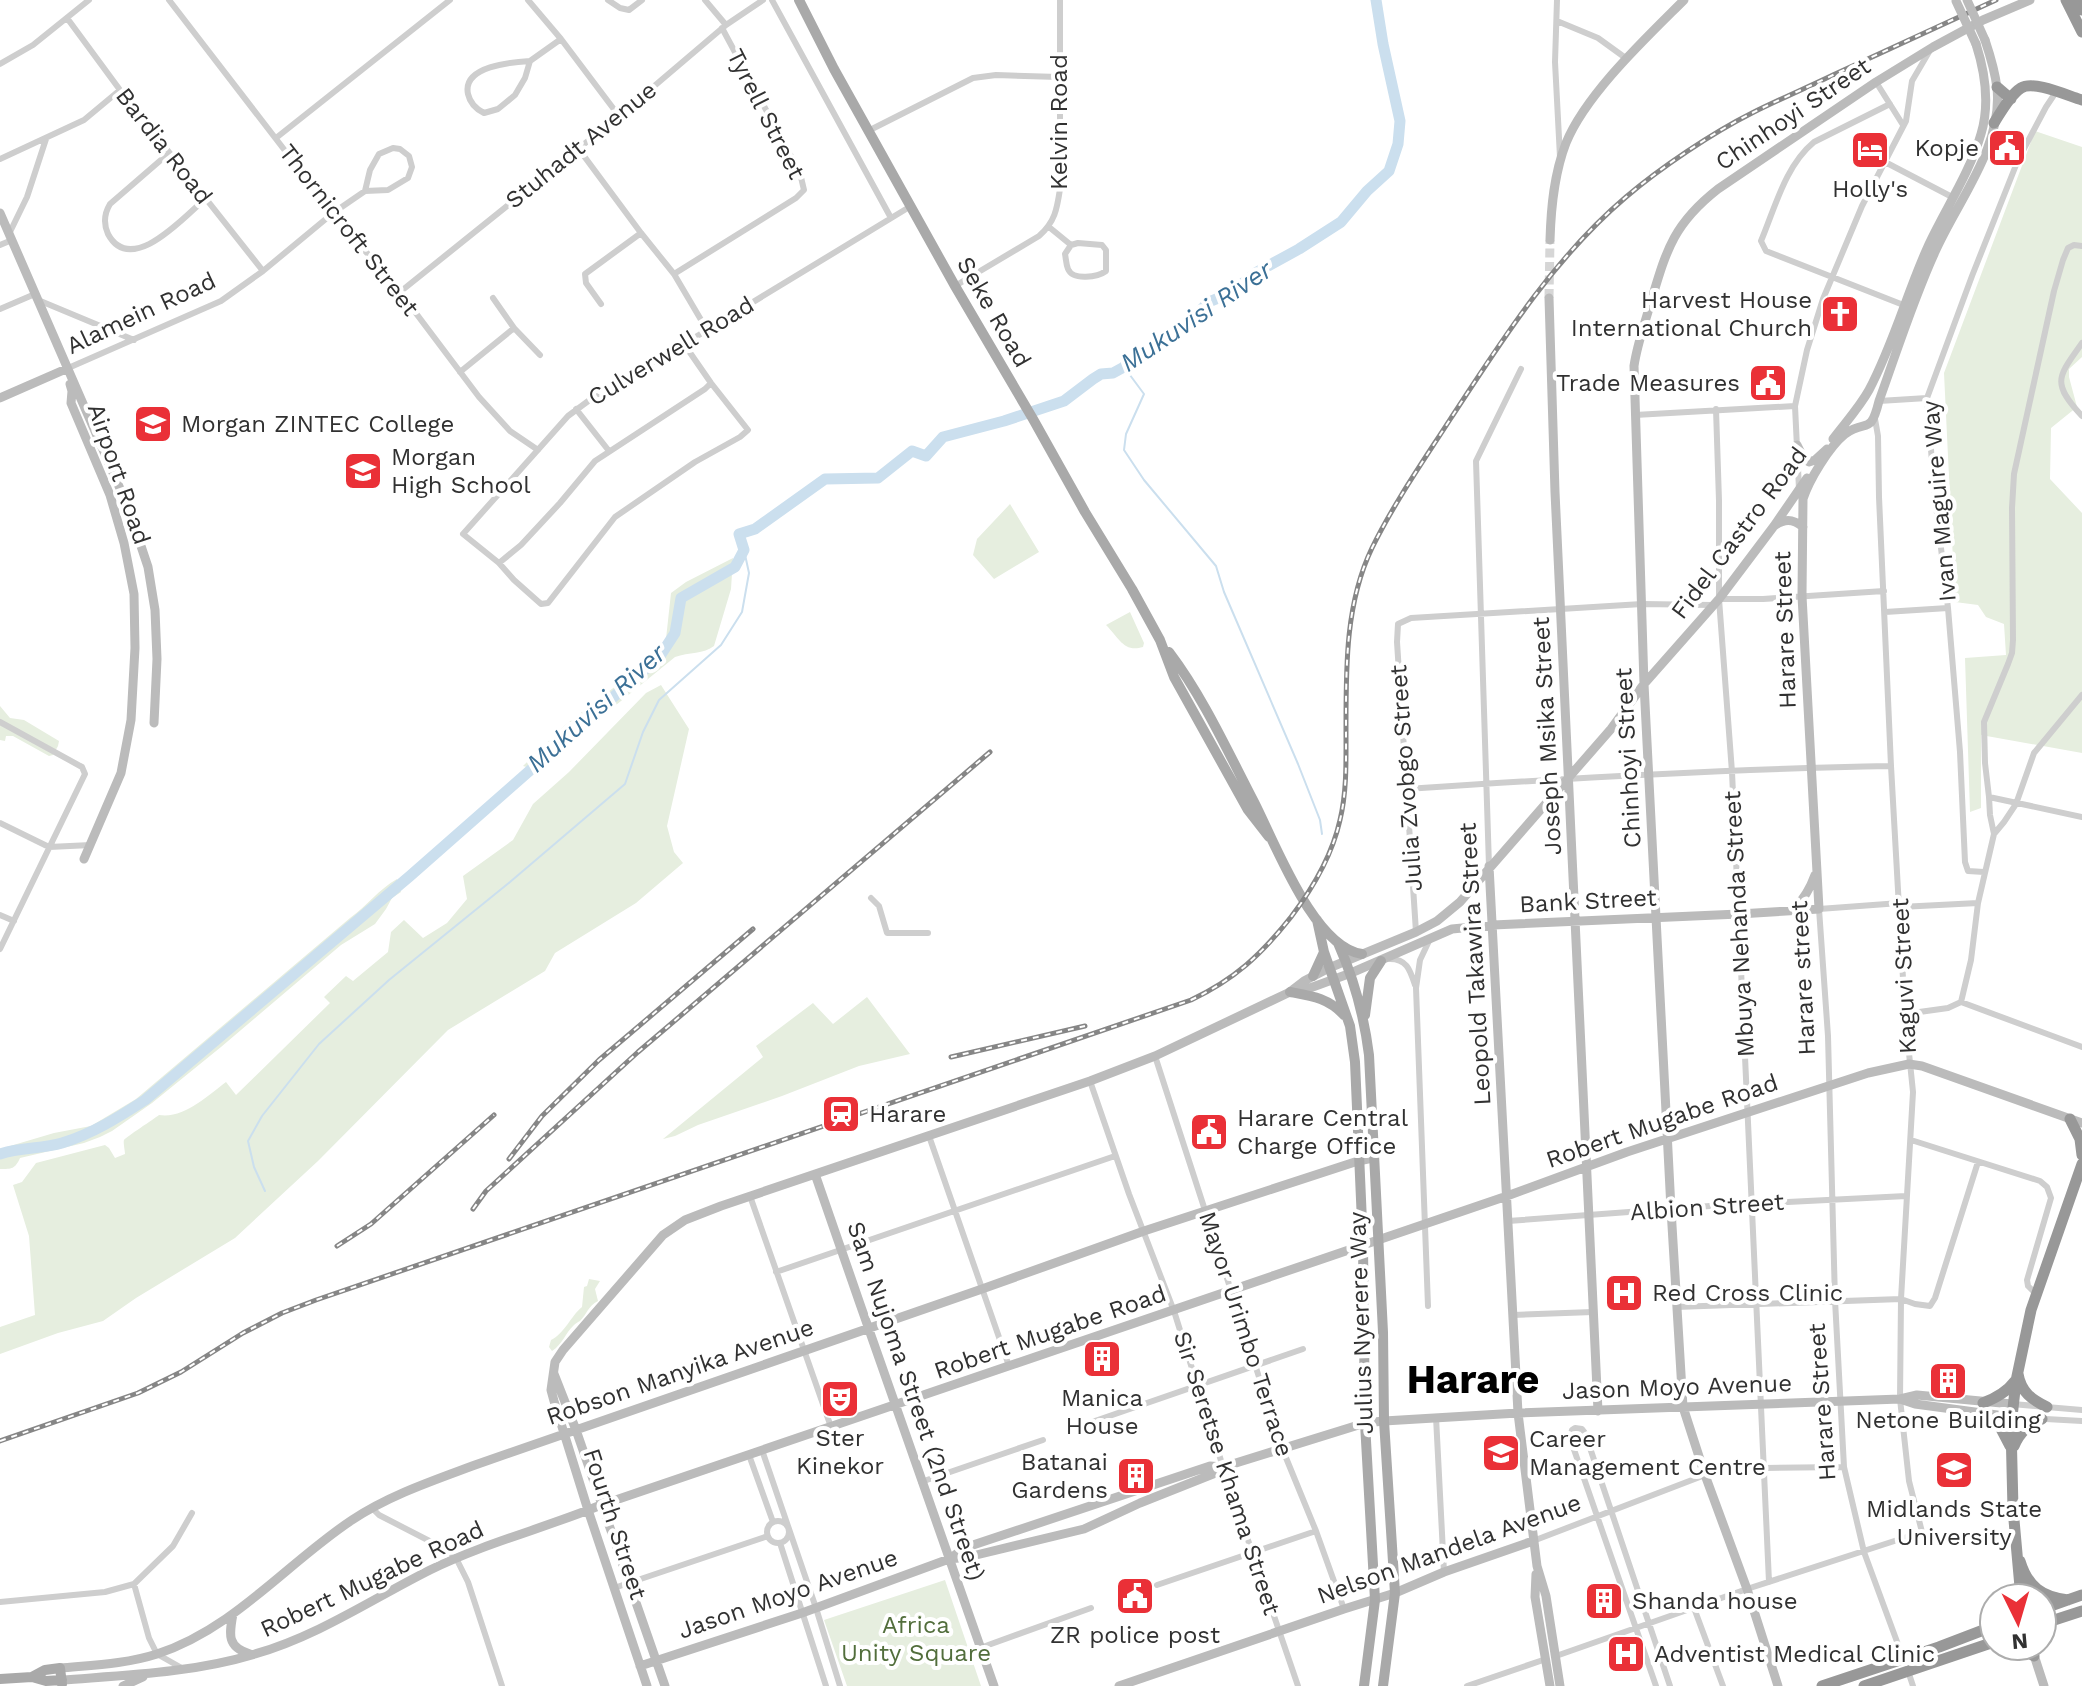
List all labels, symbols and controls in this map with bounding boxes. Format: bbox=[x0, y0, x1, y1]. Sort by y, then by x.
street label: Tyrell Street bbox=[721, 44, 811, 184]
street label: Chinhoyi Street bbox=[1710, 52, 1876, 176]
street label: Kelvin Road bbox=[1045, 54, 1073, 190]
street label: Stuhadt Avenue bbox=[500, 76, 662, 214]
street label: Bardia Road bbox=[110, 82, 218, 210]
public building icon: Kopje bbox=[1986, 127, 2028, 169]
hotel icon: Holly's bbox=[1849, 129, 1891, 171]
place label: Kopje bbox=[1915, 134, 1979, 162]
street label: Thornicroft Street bbox=[273, 139, 425, 321]
place label: Holly's bbox=[1832, 175, 1908, 203]
street label: Seke Road bbox=[951, 252, 1037, 372]
water label: Mukuvisi River bbox=[1114, 254, 1278, 378]
street label: Alamein Road bbox=[62, 266, 220, 360]
place label: Harvest House International Church bbox=[1571, 286, 1812, 342]
street label: Culverwell Road bbox=[583, 290, 759, 412]
church icon: Harvest House International Church bbox=[1819, 293, 1861, 335]
public building icon: Trade Measures bbox=[1747, 362, 1789, 404]
place label: Trade Measures bbox=[1556, 369, 1740, 397]
street label: Ivan Maguire Way bbox=[1916, 399, 1962, 603]
street label: Airport Road bbox=[82, 400, 156, 548]
school or university icon: Morgan ZINTEC College bbox=[132, 403, 174, 445]
place label: Morgan ZINTEC College bbox=[181, 410, 454, 438]
street label: Fidel Castro Road bbox=[1665, 442, 1813, 624]
place label: Morgan High School bbox=[391, 443, 531, 499]
school or university icon: Morgan High School bbox=[342, 450, 384, 492]
street label: Harare Street bbox=[1768, 551, 1802, 709]
street label: Joseph Msika Street bbox=[1527, 616, 1567, 856]
water label: Mukuvisi River bbox=[520, 637, 672, 778]
street label: Julia Zvobgo Street bbox=[1384, 664, 1428, 892]
street label: Chinhoyi Street bbox=[1609, 667, 1647, 849]
street label: Mbuya Nehanda Street bbox=[1718, 790, 1760, 1058]
street label: Leopold Takawira Street bbox=[1454, 822, 1496, 1106]
street label: Bank Street bbox=[1519, 883, 1657, 919]
street label: Kaguvi Street bbox=[1886, 897, 1922, 1055]
street label: Harare street bbox=[1785, 900, 1821, 1056]
street label: Robert Mugabe Road bbox=[1542, 1068, 1782, 1174]
station icon: Harare bbox=[820, 1093, 862, 1135]
place label: Harare bbox=[869, 1100, 946, 1128]
place label: Harare Central Charge Office bbox=[1237, 1104, 1409, 1160]
public building icon: Harare Central Charge Office bbox=[1188, 1111, 1230, 1153]
street label: Albion Street bbox=[1629, 1188, 1785, 1226]
street label: Mayor Urimbo Terrace bbox=[1193, 1208, 1299, 1460]
street label: Julius Nyerere Way bbox=[1343, 1211, 1379, 1435]
street label: Sam Nujoma Street (2nd Street) bbox=[841, 1218, 991, 1584]
hospital icon: Red Cross Clinic bbox=[1603, 1272, 1645, 1314]
street label: Robert Mugabe Road bbox=[930, 1279, 1170, 1385]
place label: Red Cross Clinic bbox=[1652, 1279, 1843, 1307]
street label: Robson Manyika Avenue bbox=[543, 1313, 817, 1431]
street label: Harare Street bbox=[1803, 1322, 1841, 1482]
street label: Sir Seretse Khama Street bbox=[1168, 1328, 1286, 1618]
building icon: Manica House bbox=[1081, 1338, 1123, 1380]
district label: Harare bbox=[1407, 1356, 1539, 1403]
building icon: Netone Building bbox=[1927, 1360, 1969, 1402]
street label: Jason Moyo Avenue bbox=[1562, 1369, 1792, 1405]
theatre icon: Ster Kinekor bbox=[819, 1378, 861, 1420]
place label: Manica House bbox=[1061, 1384, 1143, 1440]
place label: Netone Building bbox=[1855, 1406, 2041, 1434]
place label: Ster Kinekor bbox=[796, 1424, 884, 1480]
place label: Career Management Centre bbox=[1529, 1425, 1766, 1481]
school or university icon: Career Management Centre bbox=[1480, 1432, 1522, 1474]
street label: Fourth Street bbox=[577, 1445, 653, 1603]
place label: Batanai Gardens bbox=[1011, 1448, 1108, 1504]
school or university icon: Midlands State University bbox=[1933, 1449, 1975, 1491]
building icon: Batanai Gardens bbox=[1115, 1455, 1157, 1497]
street label: Nelson Mandela Avenue bbox=[1313, 1488, 1585, 1610]
place label: Midlands State University bbox=[1866, 1495, 2042, 1551]
street label: Robert Mugabe Road bbox=[256, 1515, 488, 1643]
street label: Jason Moyo Avenue bbox=[675, 1543, 901, 1645]
public building icon: ZR police post bbox=[1114, 1575, 1156, 1617]
building icon: Shanda house bbox=[1583, 1580, 1625, 1622]
north arrow bbox=[1978, 1582, 2058, 1662]
place label: Shanda house bbox=[1632, 1587, 1798, 1615]
park label: Africa Unity Square bbox=[841, 1611, 991, 1667]
place label: ZR police post bbox=[1050, 1621, 1220, 1649]
text: N bbox=[2010, 1628, 2029, 1655]
hospital icon: Adventist Medical Clinic bbox=[1605, 1633, 1647, 1675]
place label: Adventist Medical Clinic bbox=[1654, 1640, 1935, 1668]

